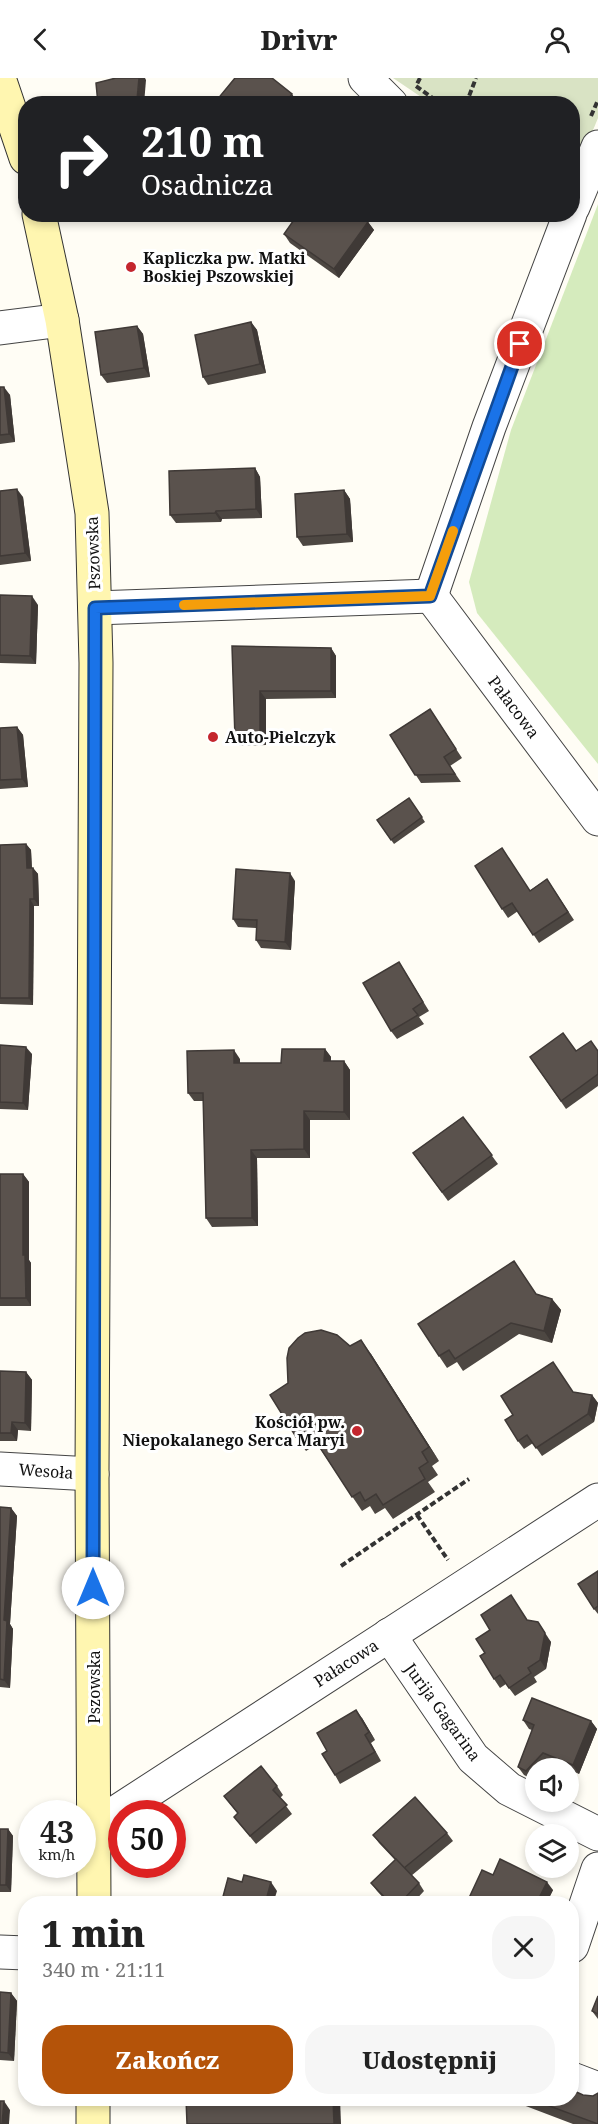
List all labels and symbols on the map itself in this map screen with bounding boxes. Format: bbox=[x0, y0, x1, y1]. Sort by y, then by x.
place label: Kapliczka pw. Matki Boskiej Pszowskiej bbox=[143, 247, 306, 287]
marker: Kapliczka pw. Matki Boskiej Pszowskiej bbox=[124, 260, 138, 274]
pin bbox=[494, 318, 545, 369]
street label: Pszowska bbox=[81, 516, 105, 590]
street label: Pałacowa bbox=[483, 671, 545, 743]
place label: Auto-Pielczyk bbox=[225, 726, 336, 748]
marker: Auto-Pielczyk bbox=[206, 730, 220, 744]
place label: Kościół pw. Niepokalanego Serca Maryi bbox=[123, 1411, 345, 1451]
marker: Kościół pw. Niepokalanego Serca Maryi bbox=[350, 1424, 364, 1438]
street label: Wesoła bbox=[18, 1458, 74, 1484]
position arrow bbox=[61, 1556, 125, 1620]
street label: Pałacowa bbox=[309, 1634, 383, 1692]
street label: Pszowska bbox=[83, 1650, 105, 1724]
street label: Jurija Gagarina bbox=[399, 1658, 486, 1766]
speed limit sign: 50 bbox=[108, 1800, 186, 1878]

